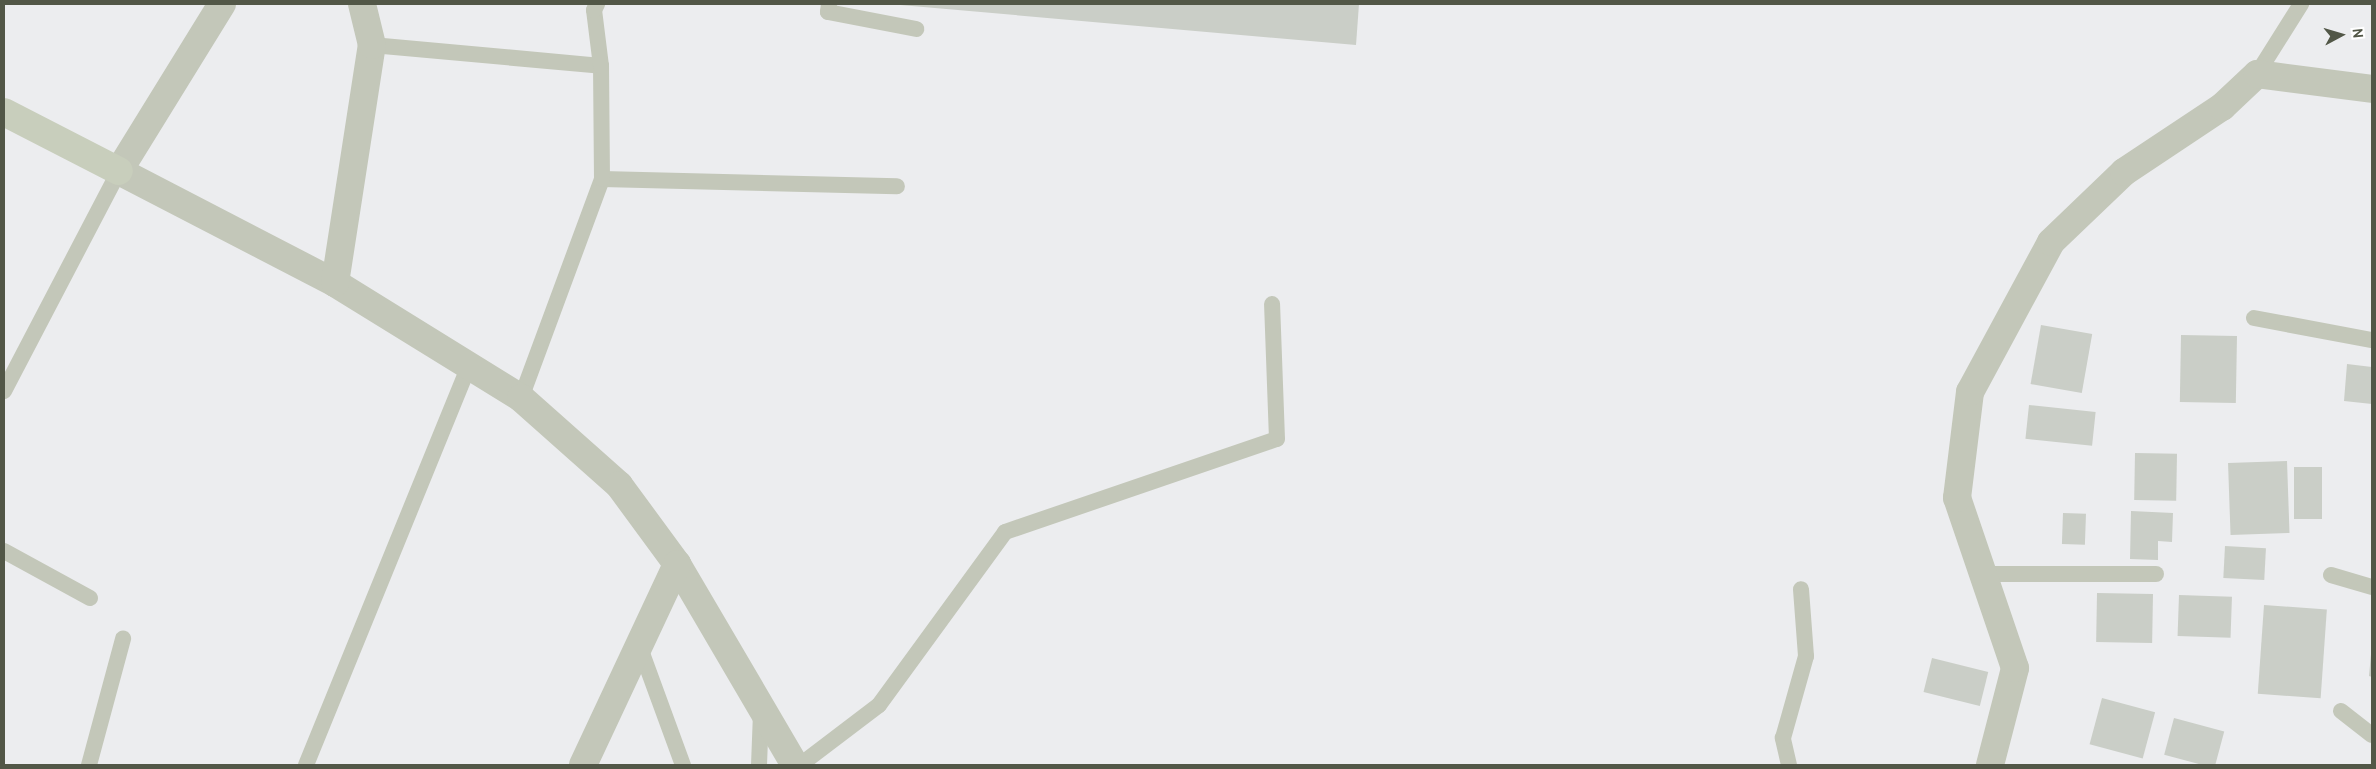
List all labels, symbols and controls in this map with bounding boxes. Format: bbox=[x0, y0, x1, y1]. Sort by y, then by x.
north arrow bbox=[2316, 10, 2366, 60]
text: N bbox=[2347, 27, 2365, 39]

